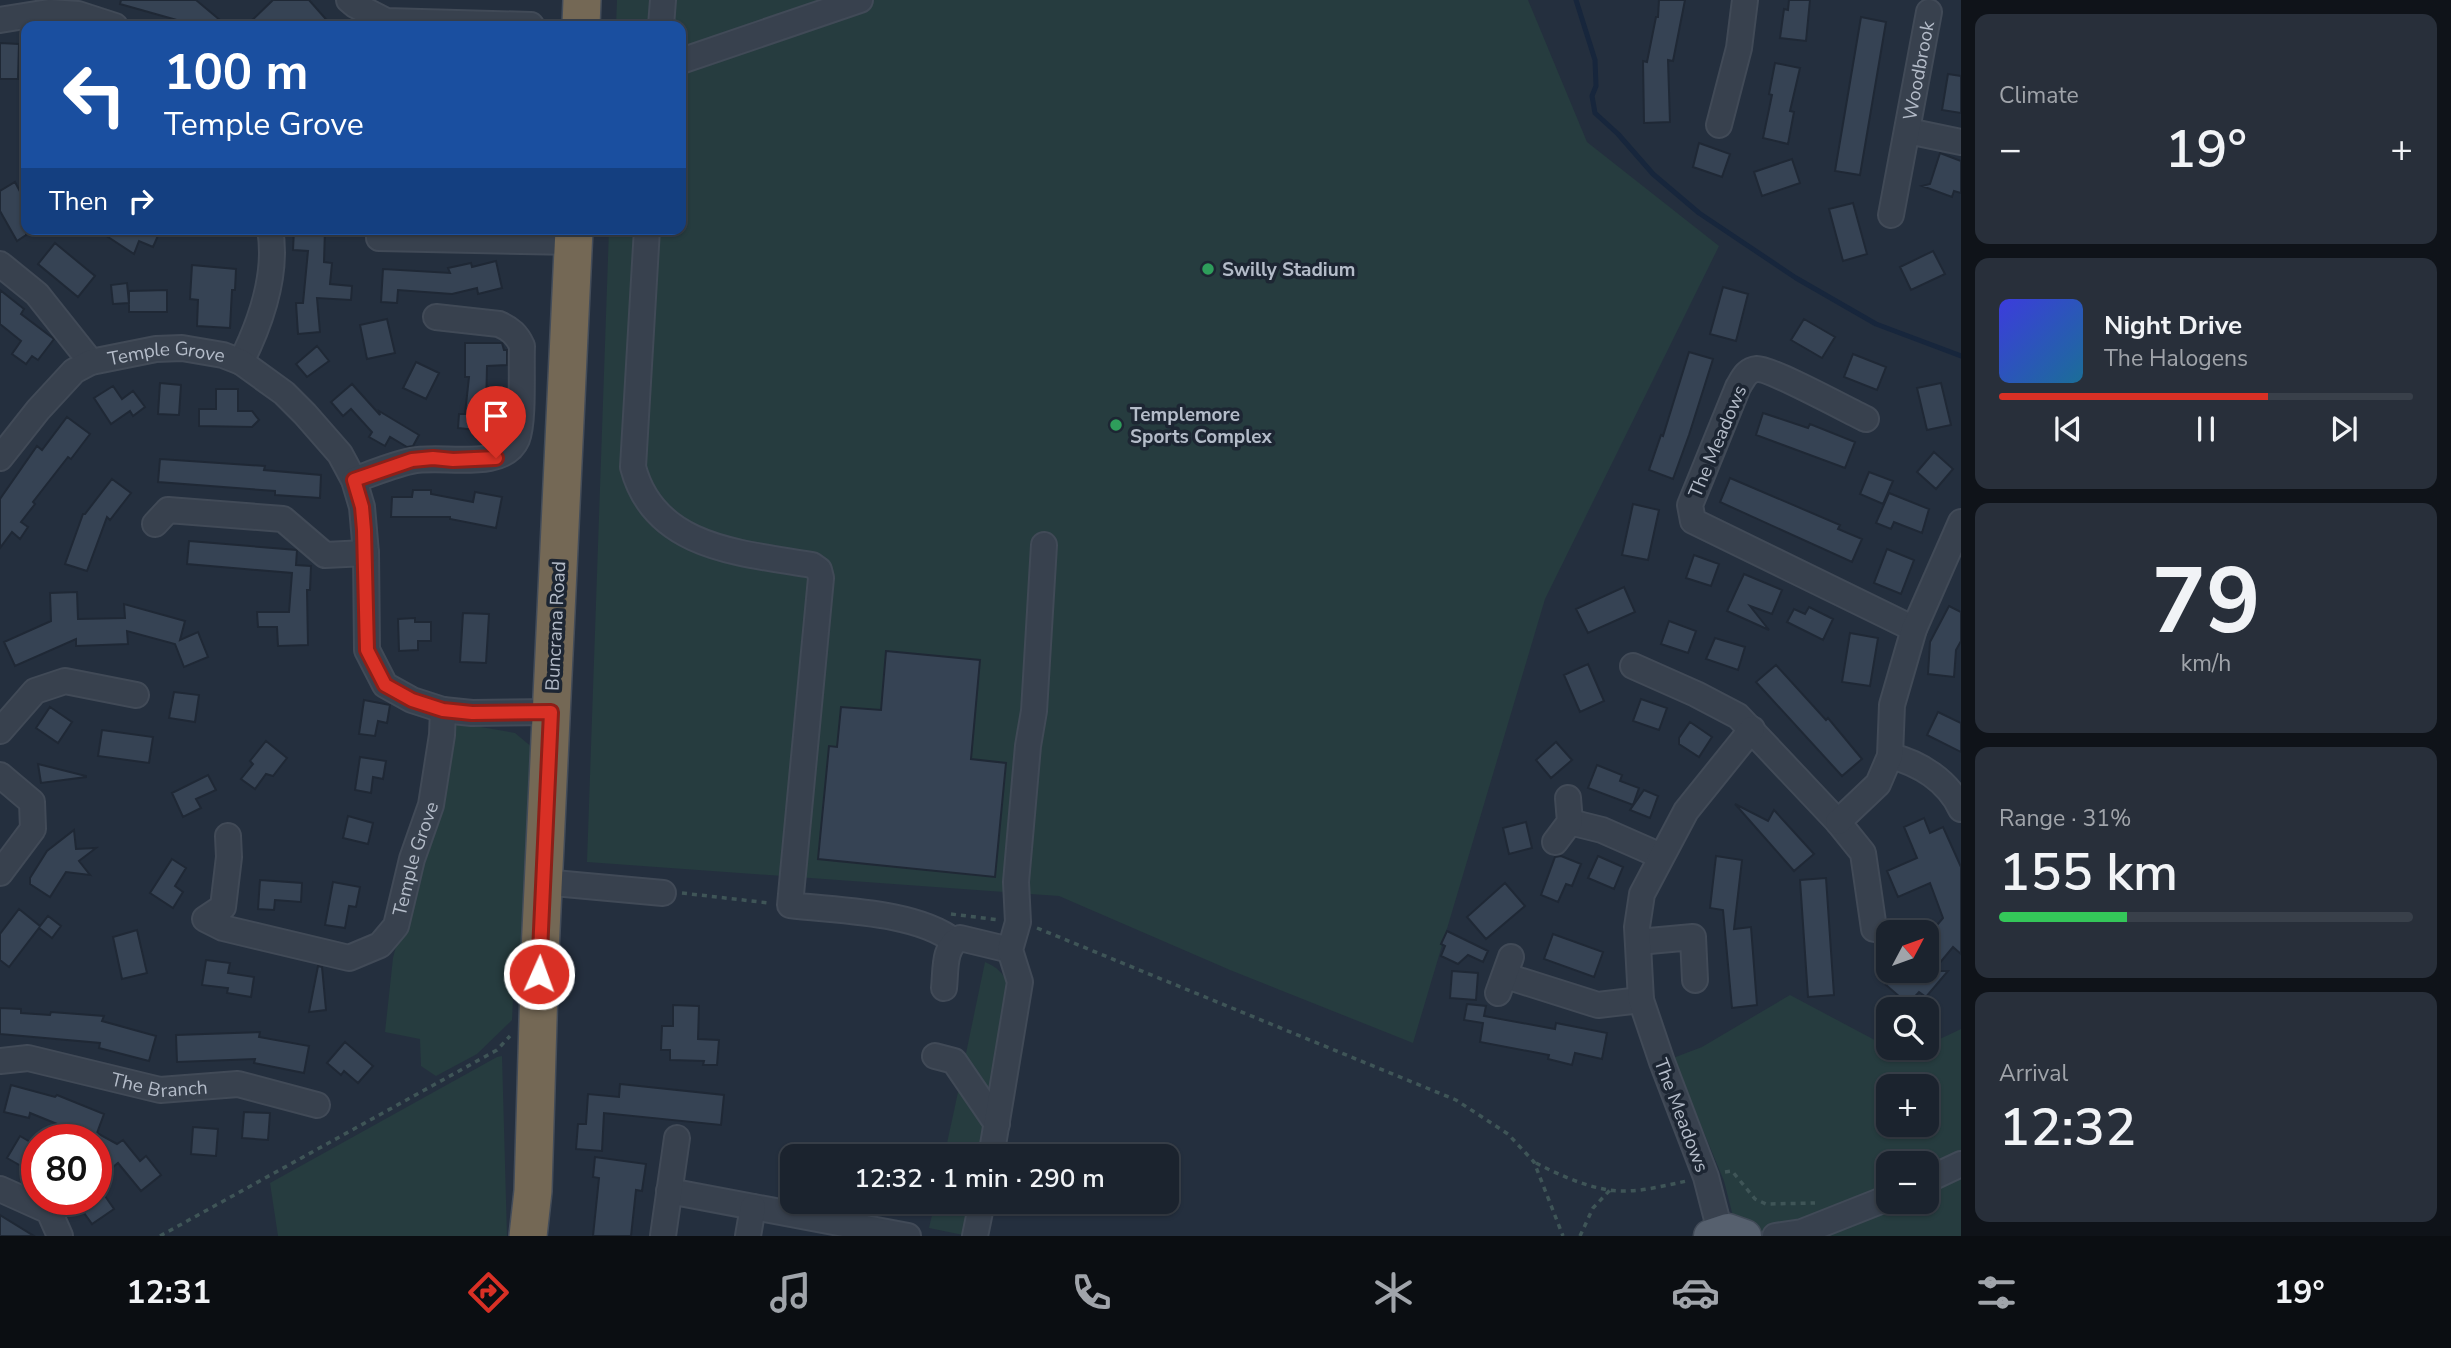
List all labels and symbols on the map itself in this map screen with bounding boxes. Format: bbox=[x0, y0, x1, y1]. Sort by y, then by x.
street label: Woodbrook bbox=[1897, 18, 1941, 122]
place label: Swilly Stadium bbox=[1222, 257, 1355, 283]
marker: Swilly Stadium bbox=[1200, 261, 1216, 277]
street label: Temple Grove bbox=[105, 336, 227, 372]
street label: The Meadows bbox=[1682, 381, 1753, 502]
pin bbox=[466, 386, 526, 458]
place label: Templemore Sports Complex bbox=[1130, 402, 1272, 450]
marker: Templemore Sports Complex bbox=[1108, 417, 1124, 433]
street label: Buncrana Road bbox=[540, 561, 572, 692]
street label: Temple Grove bbox=[387, 798, 445, 919]
north arrow bbox=[1876, 920, 1939, 984]
position arrow bbox=[502, 937, 576, 1011]
street label: The Meadows bbox=[1647, 1055, 1715, 1176]
street label: The Branch bbox=[108, 1067, 209, 1104]
speed limit sign: 80 bbox=[21, 1124, 112, 1215]

